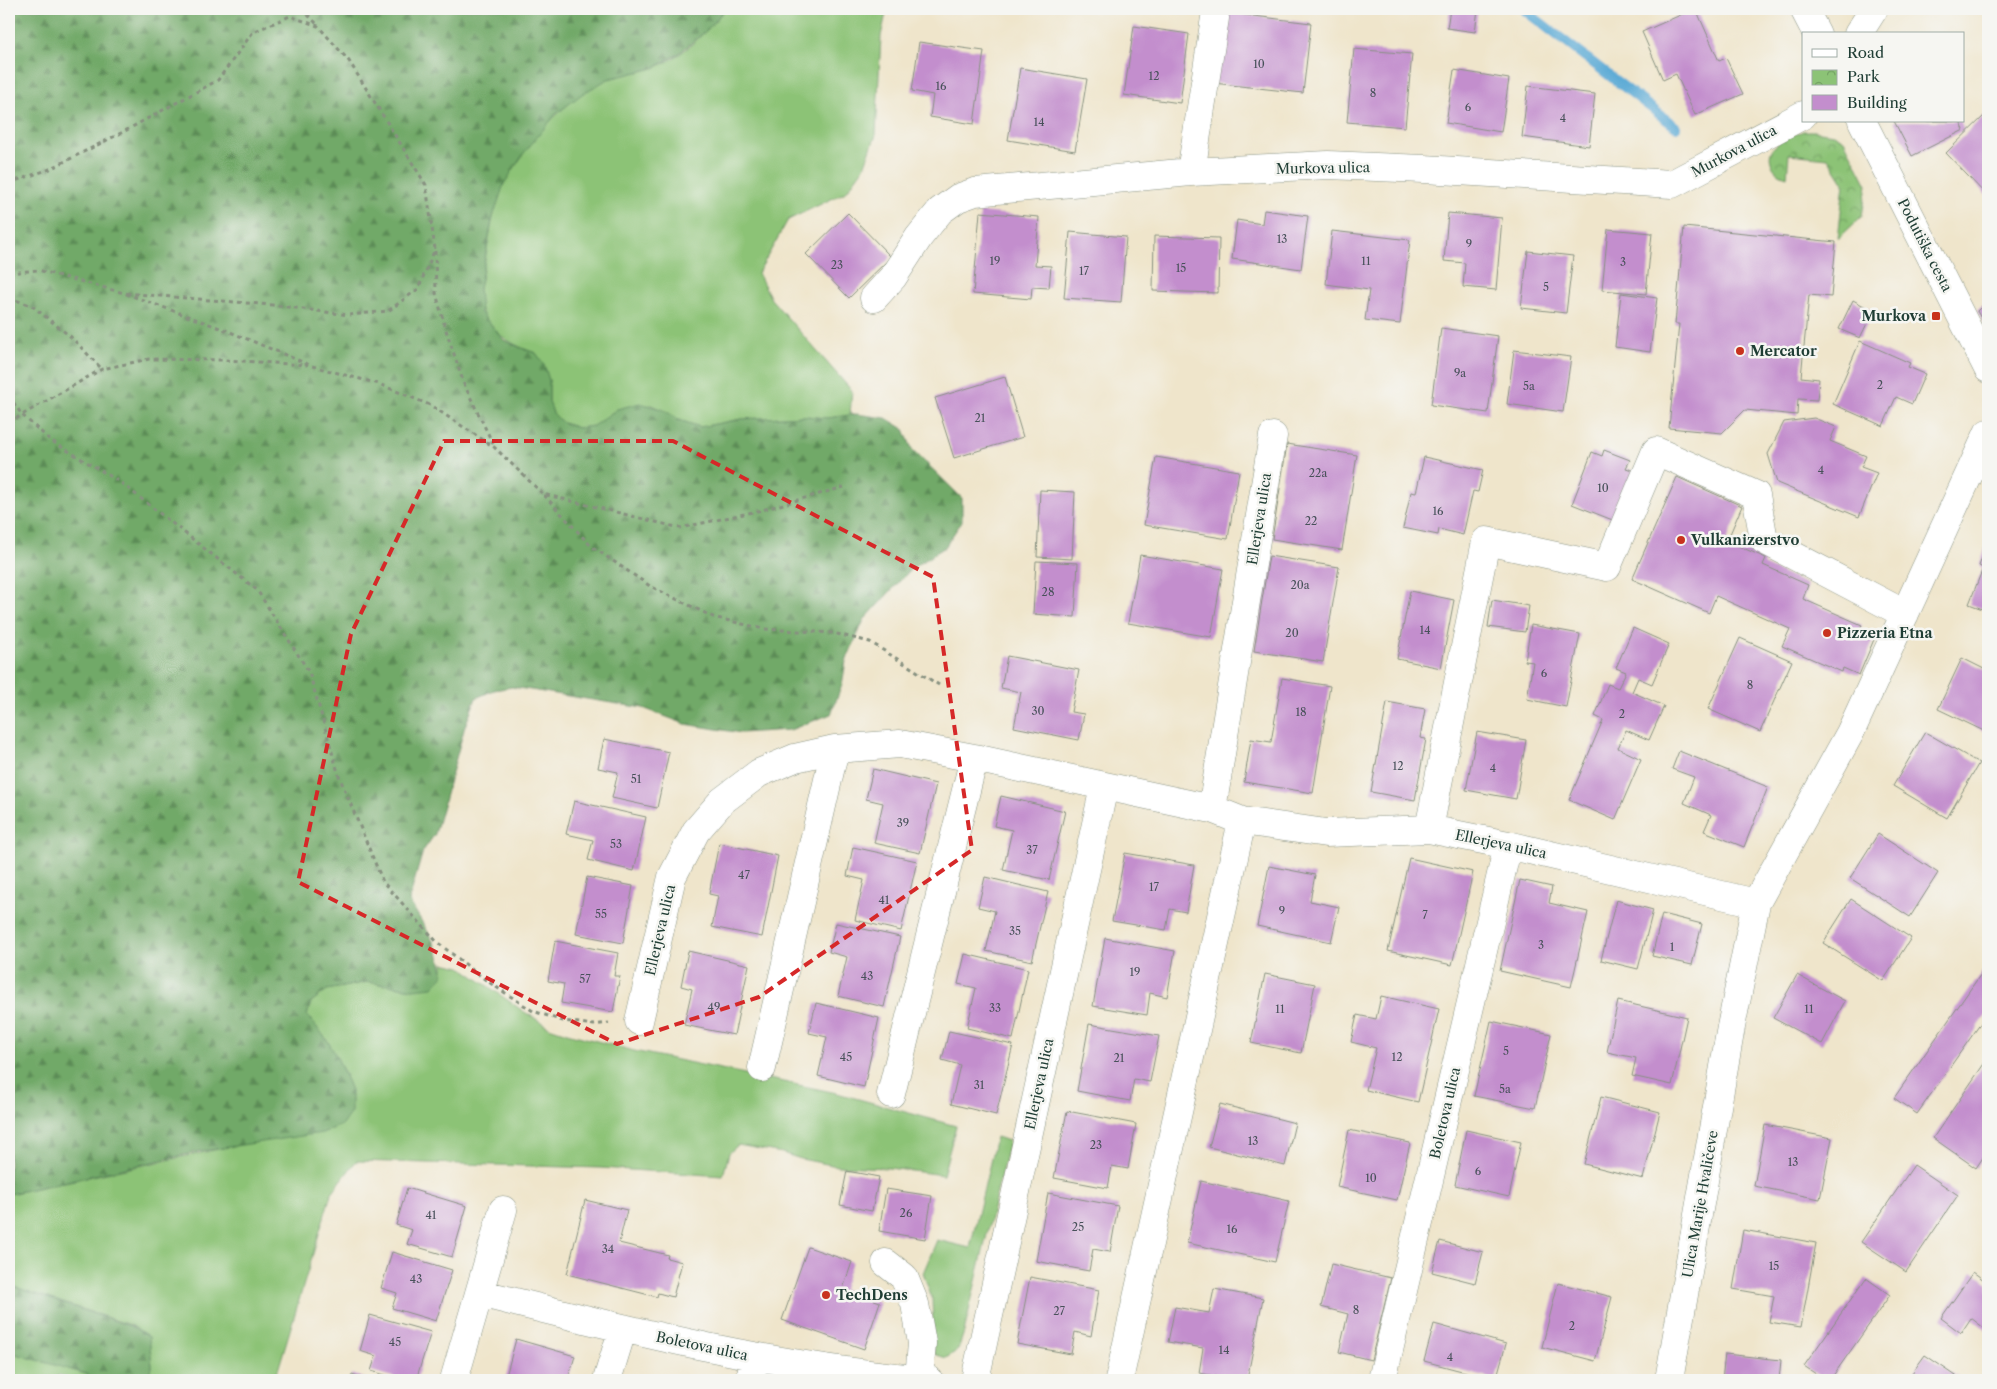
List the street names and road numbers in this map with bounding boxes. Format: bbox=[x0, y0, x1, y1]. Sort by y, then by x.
street label: Murkova ulica bbox=[1688, 121, 1780, 181]
street label: Murkova ulica bbox=[1276, 158, 1371, 178]
street label: Podutiška cesta bbox=[1894, 195, 1957, 295]
street label: Ellerjeva ulica bbox=[1243, 471, 1275, 566]
street label: Ellerjeva ulica bbox=[1454, 826, 1549, 863]
street label: Ellerjeva ulica bbox=[641, 882, 679, 977]
street label: Ellerjeva ulica bbox=[1021, 1036, 1058, 1131]
street label: Boletova ulica bbox=[1426, 1065, 1464, 1161]
street label: Ulica Marije Hvaličeve bbox=[1678, 1129, 1722, 1279]
street label: Boletova ulica bbox=[654, 1327, 750, 1365]

